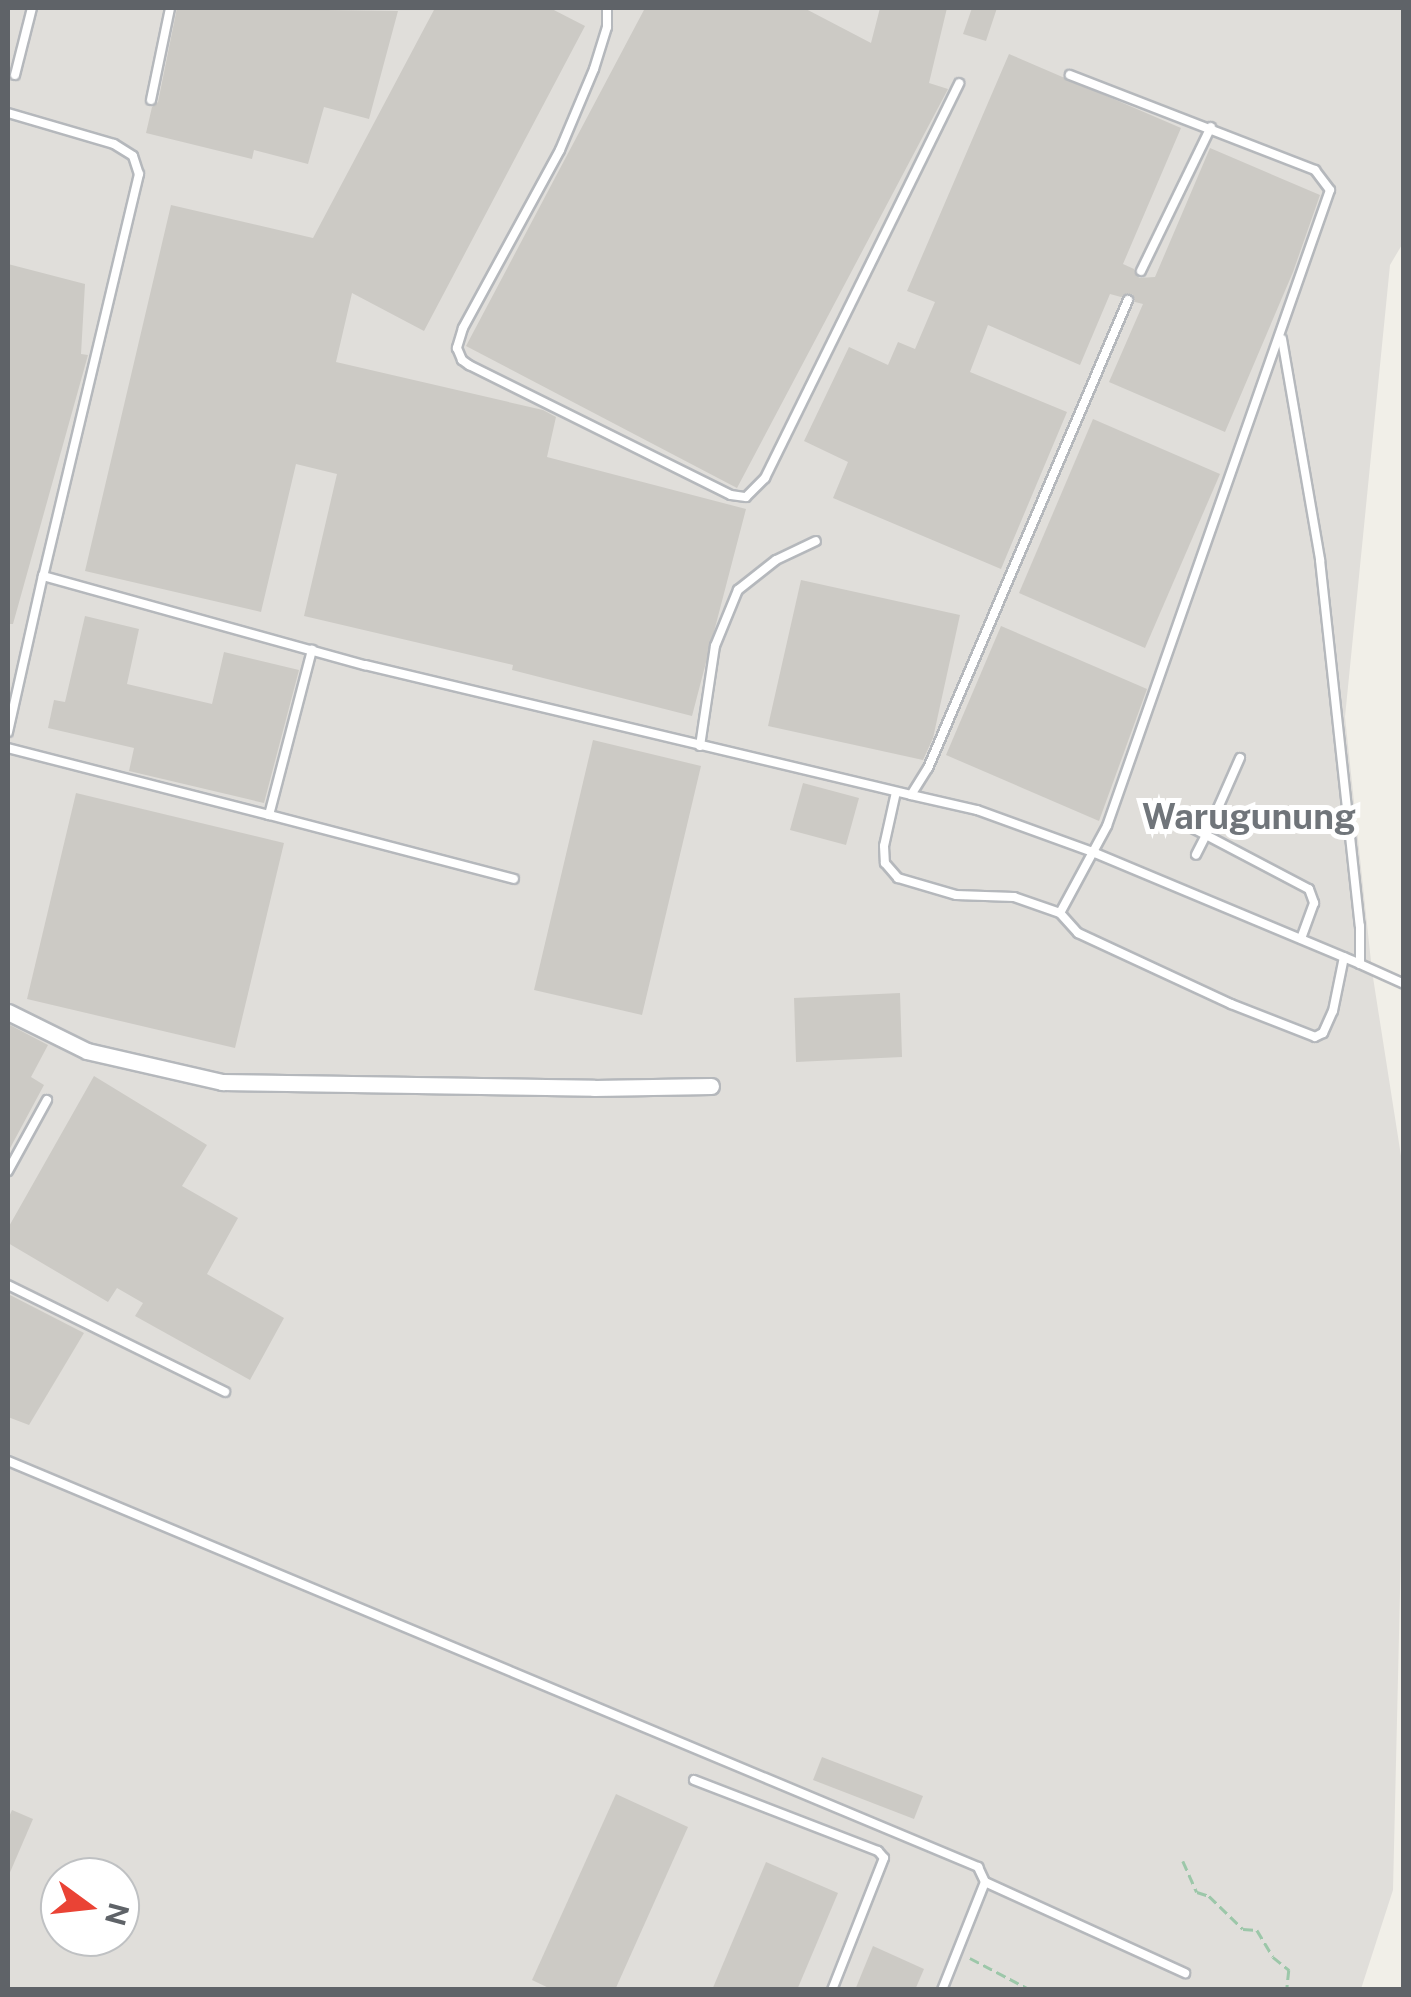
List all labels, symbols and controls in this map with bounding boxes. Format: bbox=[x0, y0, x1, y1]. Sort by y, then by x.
district label: Warugunung bbox=[1142, 796, 1356, 838]
north arrow bbox=[40, 1857, 140, 1957]
text: N bbox=[99, 1900, 136, 1929]

